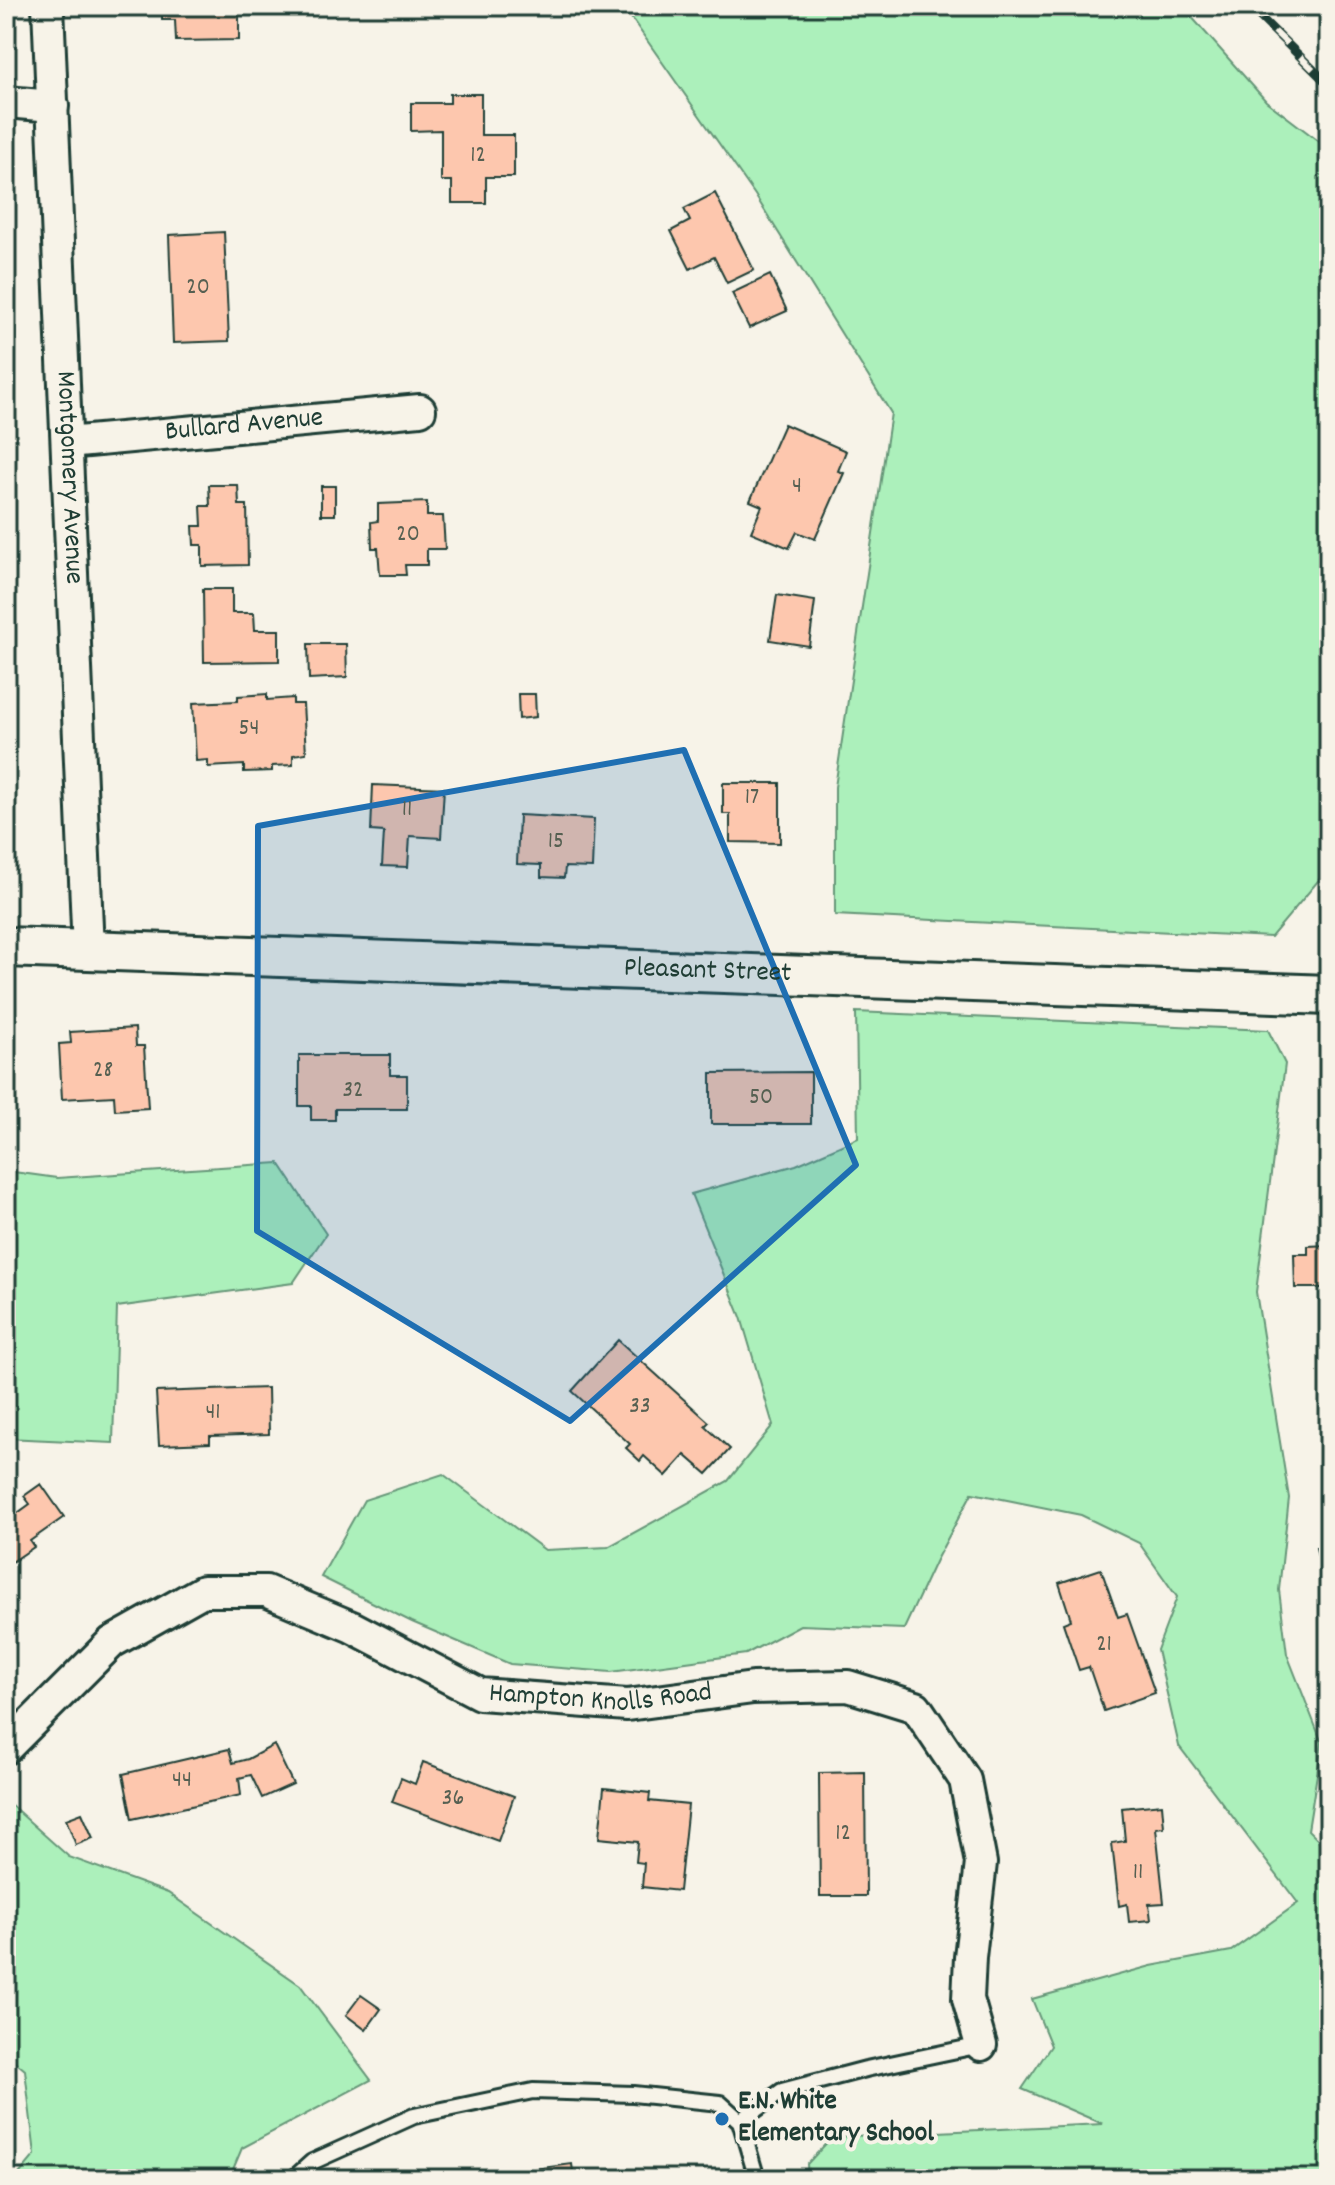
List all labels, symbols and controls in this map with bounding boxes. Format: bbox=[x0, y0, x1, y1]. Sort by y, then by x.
house number: 12 bbox=[470, 139, 486, 173]
house number: 20 bbox=[186, 271, 210, 305]
street label: Montgomery Avenue bbox=[43, 370, 92, 585]
street label: Bullard Avenue bbox=[163, 399, 325, 454]
house number: 4 bbox=[792, 470, 802, 504]
house number: 20 bbox=[396, 518, 420, 552]
house number: 54 bbox=[238, 712, 260, 746]
house number: 17 bbox=[745, 781, 759, 815]
house number: 11 bbox=[402, 793, 412, 827]
house number: 15 bbox=[548, 825, 564, 859]
street label: Pleasant Street bbox=[623, 950, 792, 995]
house number: 28 bbox=[93, 1054, 113, 1088]
house number: 32 bbox=[342, 1074, 364, 1108]
house number: 50 bbox=[749, 1081, 773, 1115]
house number: 33 bbox=[629, 1390, 651, 1424]
house number: 41 bbox=[205, 1396, 221, 1430]
house number: 21 bbox=[1096, 1628, 1112, 1662]
street label: Hampton Knolls Road bbox=[487, 1674, 715, 1725]
house number: 44 bbox=[172, 1764, 192, 1798]
house number: 36 bbox=[442, 1782, 464, 1816]
house number: 12 bbox=[835, 1817, 851, 1851]
house number: 11 bbox=[1133, 1856, 1143, 1890]
place label: E.N. White Elementary School bbox=[738, 2083, 934, 2155]
marker: E.N. White Elementary School bbox=[713, 2110, 731, 2128]

